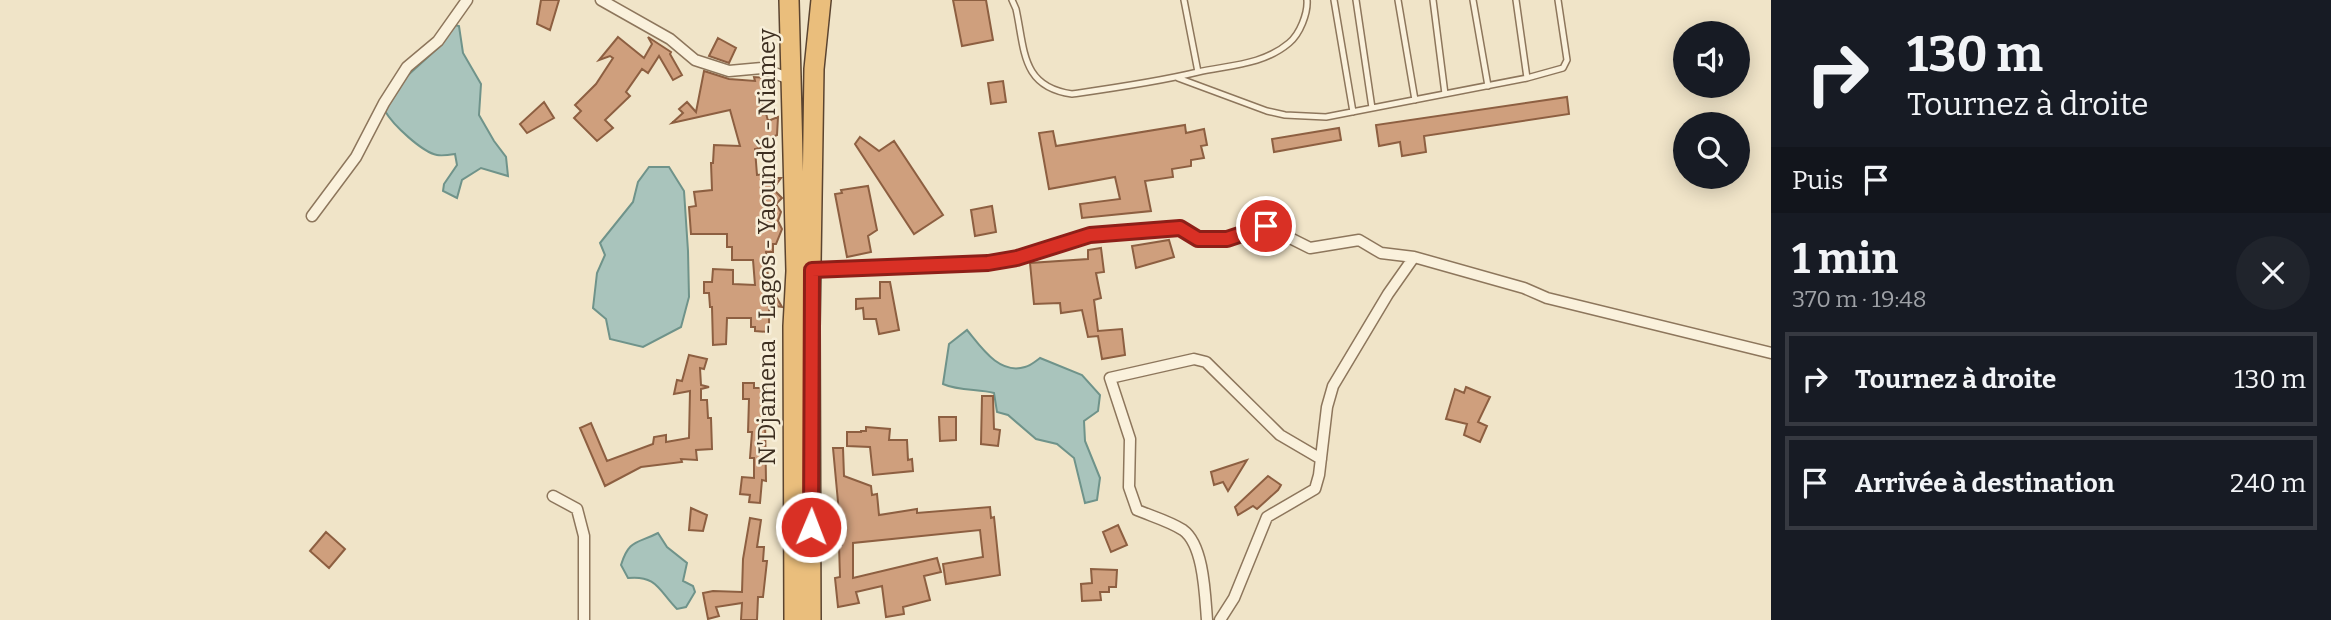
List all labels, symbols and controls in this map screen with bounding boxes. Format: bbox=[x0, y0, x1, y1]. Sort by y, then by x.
map controls bbox=[1673, 21, 1750, 189]
button: sound bbox=[1673, 21, 1750, 98]
text: 130 m bbox=[1907, 25, 2043, 84]
street label: N'Djamena - Lagos - Yaoundé - Niamey bbox=[753, 28, 781, 465]
icon: right bbox=[1792, 28, 1883, 119]
text: Tournez à droite bbox=[1907, 85, 2149, 123]
button: search bbox=[1673, 112, 1750, 189]
icon: arrive bbox=[1857, 161, 1895, 199]
text: Puis bbox=[1792, 165, 1843, 196]
pin bbox=[1236, 196, 1296, 256]
icon: arrive bbox=[1247, 207, 1285, 245]
text: 1 min bbox=[1792, 234, 1898, 284]
button: close bbox=[2236, 236, 2310, 310]
text: 370 m · 19:48 bbox=[1792, 285, 1927, 313]
icon: right bbox=[1796, 360, 1834, 398]
text: Tournez à droite bbox=[1855, 364, 2056, 395]
text: 130 m bbox=[2234, 364, 2306, 395]
icon: arrive bbox=[1796, 464, 1834, 502]
text: Arrivée à destination bbox=[1855, 468, 2114, 499]
text: 240 m bbox=[2230, 468, 2306, 499]
position arrow bbox=[774, 490, 848, 564]

